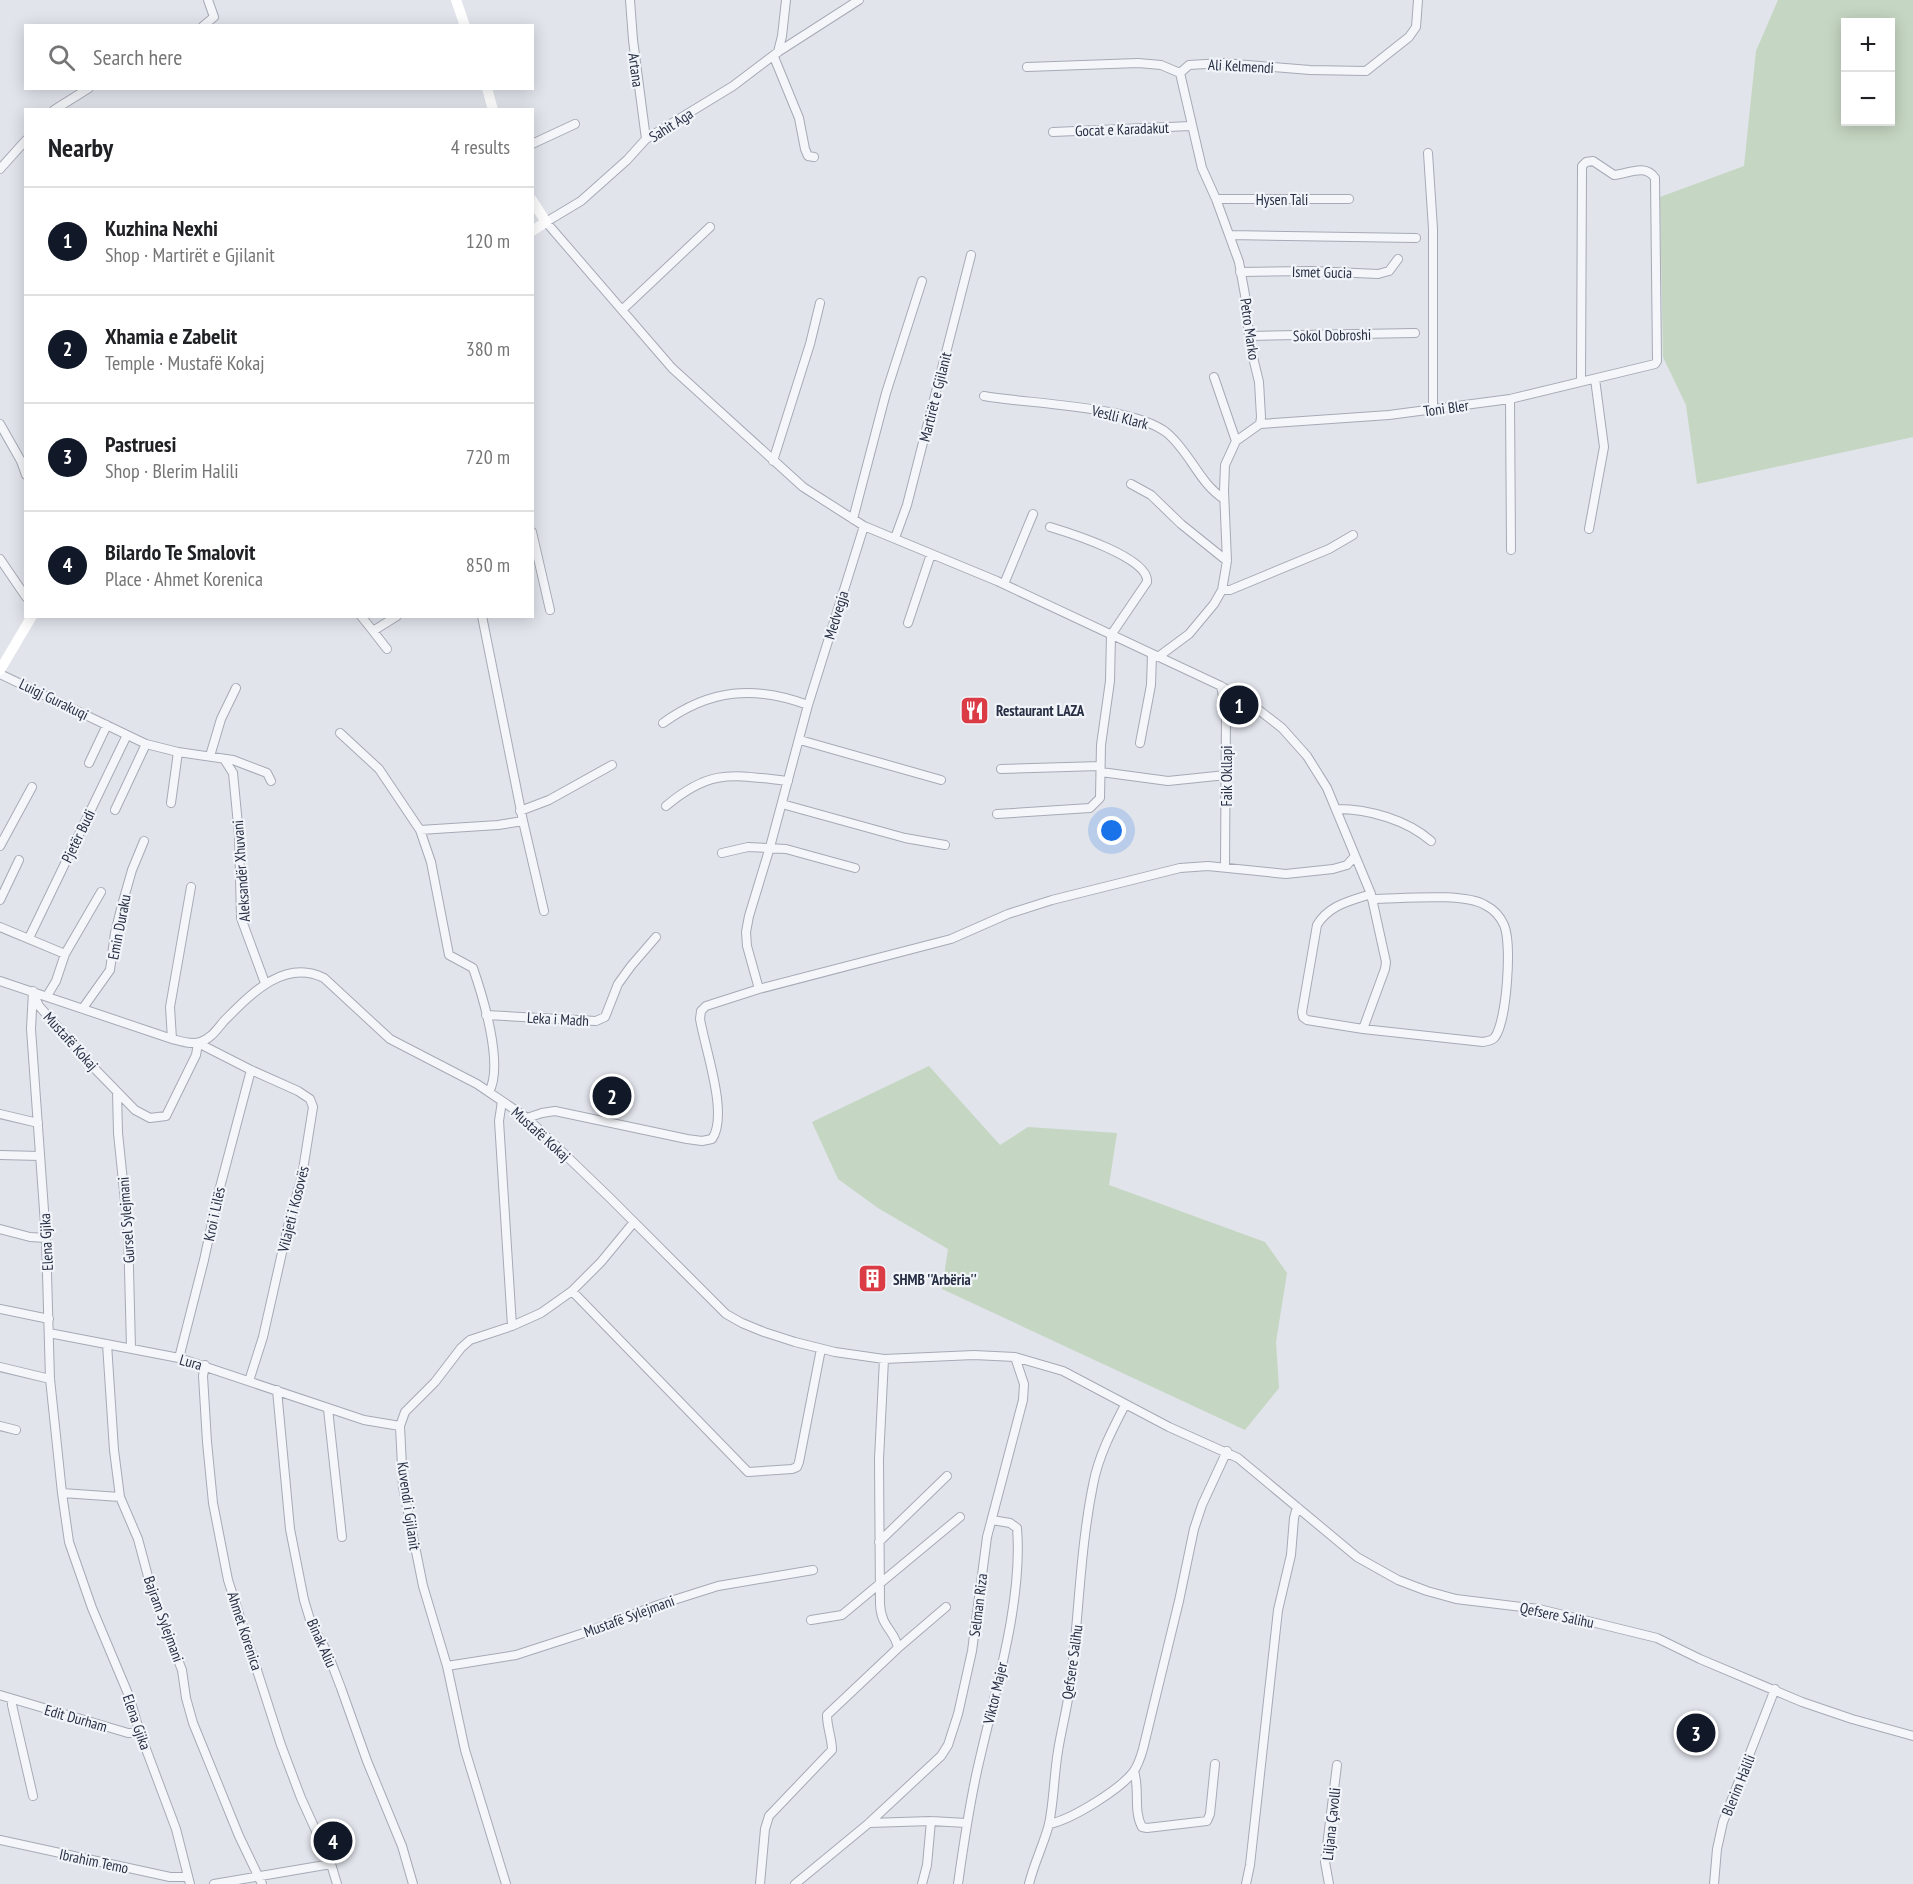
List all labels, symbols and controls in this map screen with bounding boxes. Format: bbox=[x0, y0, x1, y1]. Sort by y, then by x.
map controls bbox=[1841, 18, 1895, 126]
button: + bbox=[1841, 18, 1895, 72]
search box bbox=[24, 24, 534, 90]
icon: search bbox=[45, 41, 78, 74]
text: Search here bbox=[93, 43, 182, 71]
street label: Artana bbox=[624, 52, 648, 88]
street label: Ali Kelmendi bbox=[1208, 55, 1274, 77]
button: − bbox=[1841, 72, 1895, 126]
street label: Sahit Aga bbox=[645, 104, 697, 146]
street label: Gocat e Karadakut bbox=[1075, 118, 1169, 140]
text: Nearby bbox=[48, 131, 113, 164]
text: 4 results bbox=[451, 134, 510, 160]
street label: Hysen Tali bbox=[1256, 190, 1308, 209]
text: Kuzhina Nexhi bbox=[105, 214, 218, 242]
text: 1 bbox=[63, 228, 72, 254]
text: 120 m bbox=[466, 228, 510, 254]
text: Shop · Martirët e Gjilanit bbox=[105, 242, 275, 268]
street label: Ismet Gucia bbox=[1292, 262, 1352, 282]
street label: Petro Marko bbox=[1236, 297, 1264, 361]
text: Xhamia e Zabelit bbox=[105, 322, 237, 350]
street label: Sokol Dobroshi bbox=[1293, 325, 1371, 345]
text: 2 bbox=[63, 336, 72, 362]
text: 380 m bbox=[466, 336, 510, 362]
text: Temple · Mustafë Kokaj bbox=[105, 350, 264, 376]
street label: Martirët e Gjilanit bbox=[915, 350, 955, 444]
street label: Toni Bler bbox=[1422, 395, 1471, 421]
street label: Veslli Klark bbox=[1089, 401, 1150, 433]
text: Pastruesi bbox=[105, 430, 177, 458]
text: 3 bbox=[63, 444, 72, 470]
text: 720 m bbox=[466, 444, 510, 470]
text: Shop · Blerim Halili bbox=[105, 458, 239, 484]
text: Bilardo Te Smalovit bbox=[105, 538, 255, 566]
text: 4 bbox=[63, 552, 72, 578]
text: 850 m bbox=[466, 552, 510, 578]
text: Place · Ahmet Korenica bbox=[105, 566, 263, 592]
street label: Medvegja bbox=[820, 588, 852, 642]
street label: Luigj Gurakuqi bbox=[16, 674, 92, 724]
pin: 1 bbox=[1220, 682, 1258, 728]
restaurant icon: Restaurant LAZA bbox=[959, 694, 991, 726]
place label: Restaurant LAZA bbox=[996, 701, 1085, 720]
street label: Faik Okllapi bbox=[1217, 746, 1236, 806]
street label: Pjetër Budi bbox=[57, 806, 99, 866]
your location bbox=[1097, 816, 1126, 845]
street label: Aleksandër Xhuvani bbox=[228, 819, 254, 923]
street label: Emin Duraku bbox=[103, 893, 135, 961]
street label: Mustafë Kokaj bbox=[40, 1008, 102, 1074]
street label: Leka i Madh bbox=[527, 1008, 589, 1030]
pin: 2 bbox=[592, 1074, 632, 1118]
street label: Mustafë Kokaj bbox=[508, 1103, 574, 1165]
street label: Vilajeti i Kosovës bbox=[273, 1164, 313, 1255]
street label: Gursel Sylejmani bbox=[114, 1176, 138, 1264]
street label: Kroi i Lilës bbox=[199, 1185, 229, 1243]
street label: Elena Gjika bbox=[35, 1213, 57, 1271]
building icon: SHMB ''Arbëria'' bbox=[856, 1263, 888, 1295]
place label: SHMB ''Arbëria'' bbox=[893, 1270, 977, 1289]
street label: Lura bbox=[177, 1350, 205, 1374]
street label: Kuvendi i Gjilanit bbox=[393, 1461, 425, 1551]
street label: Selman Riza bbox=[965, 1572, 991, 1638]
street label: Bajram Sylejmani bbox=[140, 1573, 188, 1665]
street label: Ahmet Korenica bbox=[223, 1589, 267, 1673]
street label: Mustafë Sylejmani bbox=[581, 1591, 677, 1641]
street label: Qefsere Salihu bbox=[1518, 1598, 1596, 1632]
street label: Binak Aliu bbox=[303, 1616, 341, 1670]
street label: Qefsere Salihu bbox=[1057, 1623, 1087, 1701]
street label: Viktor Majer bbox=[978, 1659, 1012, 1727]
street label: Elena Gjika bbox=[119, 1692, 155, 1752]
street label: Edit Durham bbox=[42, 1700, 110, 1736]
pin: 3 bbox=[1676, 1710, 1716, 1756]
street label: Blerim Halili bbox=[1717, 1751, 1759, 1819]
street label: Liljana Çavolli bbox=[1318, 1787, 1344, 1861]
pin: 4 bbox=[314, 1818, 352, 1864]
street label: Ibrahim Temo bbox=[58, 1844, 130, 1878]

